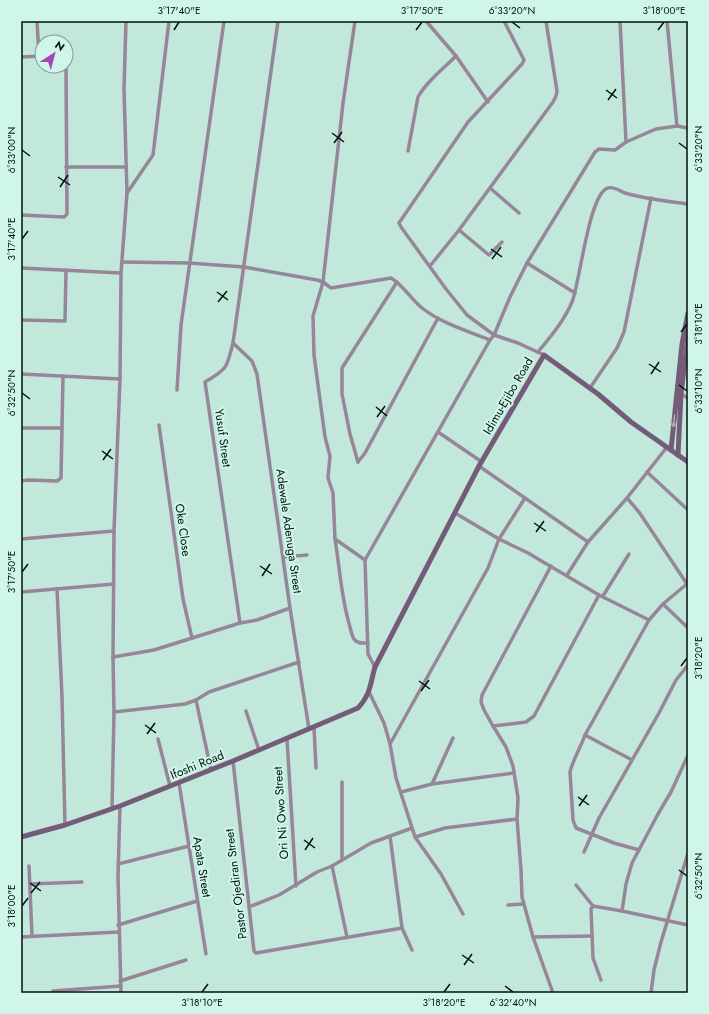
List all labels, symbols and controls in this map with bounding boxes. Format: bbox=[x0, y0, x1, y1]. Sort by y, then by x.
text: 3°17'40"E bbox=[158, 3, 200, 18]
text: 3°17'50"E bbox=[401, 3, 443, 18]
text: 6°33'20"N bbox=[489, 3, 535, 18]
text: 3°18'00"E bbox=[642, 3, 686, 18]
north arrow bbox=[34, 34, 74, 74]
text: N bbox=[52, 37, 68, 55]
text: 6°33'20"N bbox=[691, 126, 706, 172]
text: 6°33'00"N bbox=[4, 127, 19, 173]
text: 3°17'40"E bbox=[4, 218, 19, 260]
text: 3°18'10"E bbox=[691, 303, 706, 345]
street label: Idimu-Ejibo Road bbox=[479, 354, 537, 438]
text: 6°33'10"N bbox=[691, 368, 706, 414]
text: 6°32'50"N bbox=[4, 370, 19, 416]
street label: Yusuf Street bbox=[210, 408, 236, 469]
one-way arrow bbox=[670, 414, 678, 427]
street label: Adewale Adenuga Street bbox=[271, 468, 307, 595]
street label: Oke Close bbox=[170, 503, 196, 557]
text: 3°17'50"E bbox=[4, 551, 19, 593]
text: 3°18'20"E bbox=[691, 637, 706, 679]
street label: Ifoshi Road bbox=[167, 746, 227, 784]
street label: Ori Ni Owo Street bbox=[269, 766, 293, 860]
street label: Pastor Ojediran Street bbox=[220, 828, 252, 940]
street label: Apata Street bbox=[188, 835, 216, 899]
text: 6°32'50"N bbox=[691, 853, 706, 899]
text: 3°18'00"E bbox=[4, 884, 19, 928]
text: 3°18'10"E bbox=[181, 995, 223, 1010]
text: 3°18'20"E bbox=[423, 995, 465, 1010]
text: 6°32'40"N bbox=[490, 995, 536, 1010]

